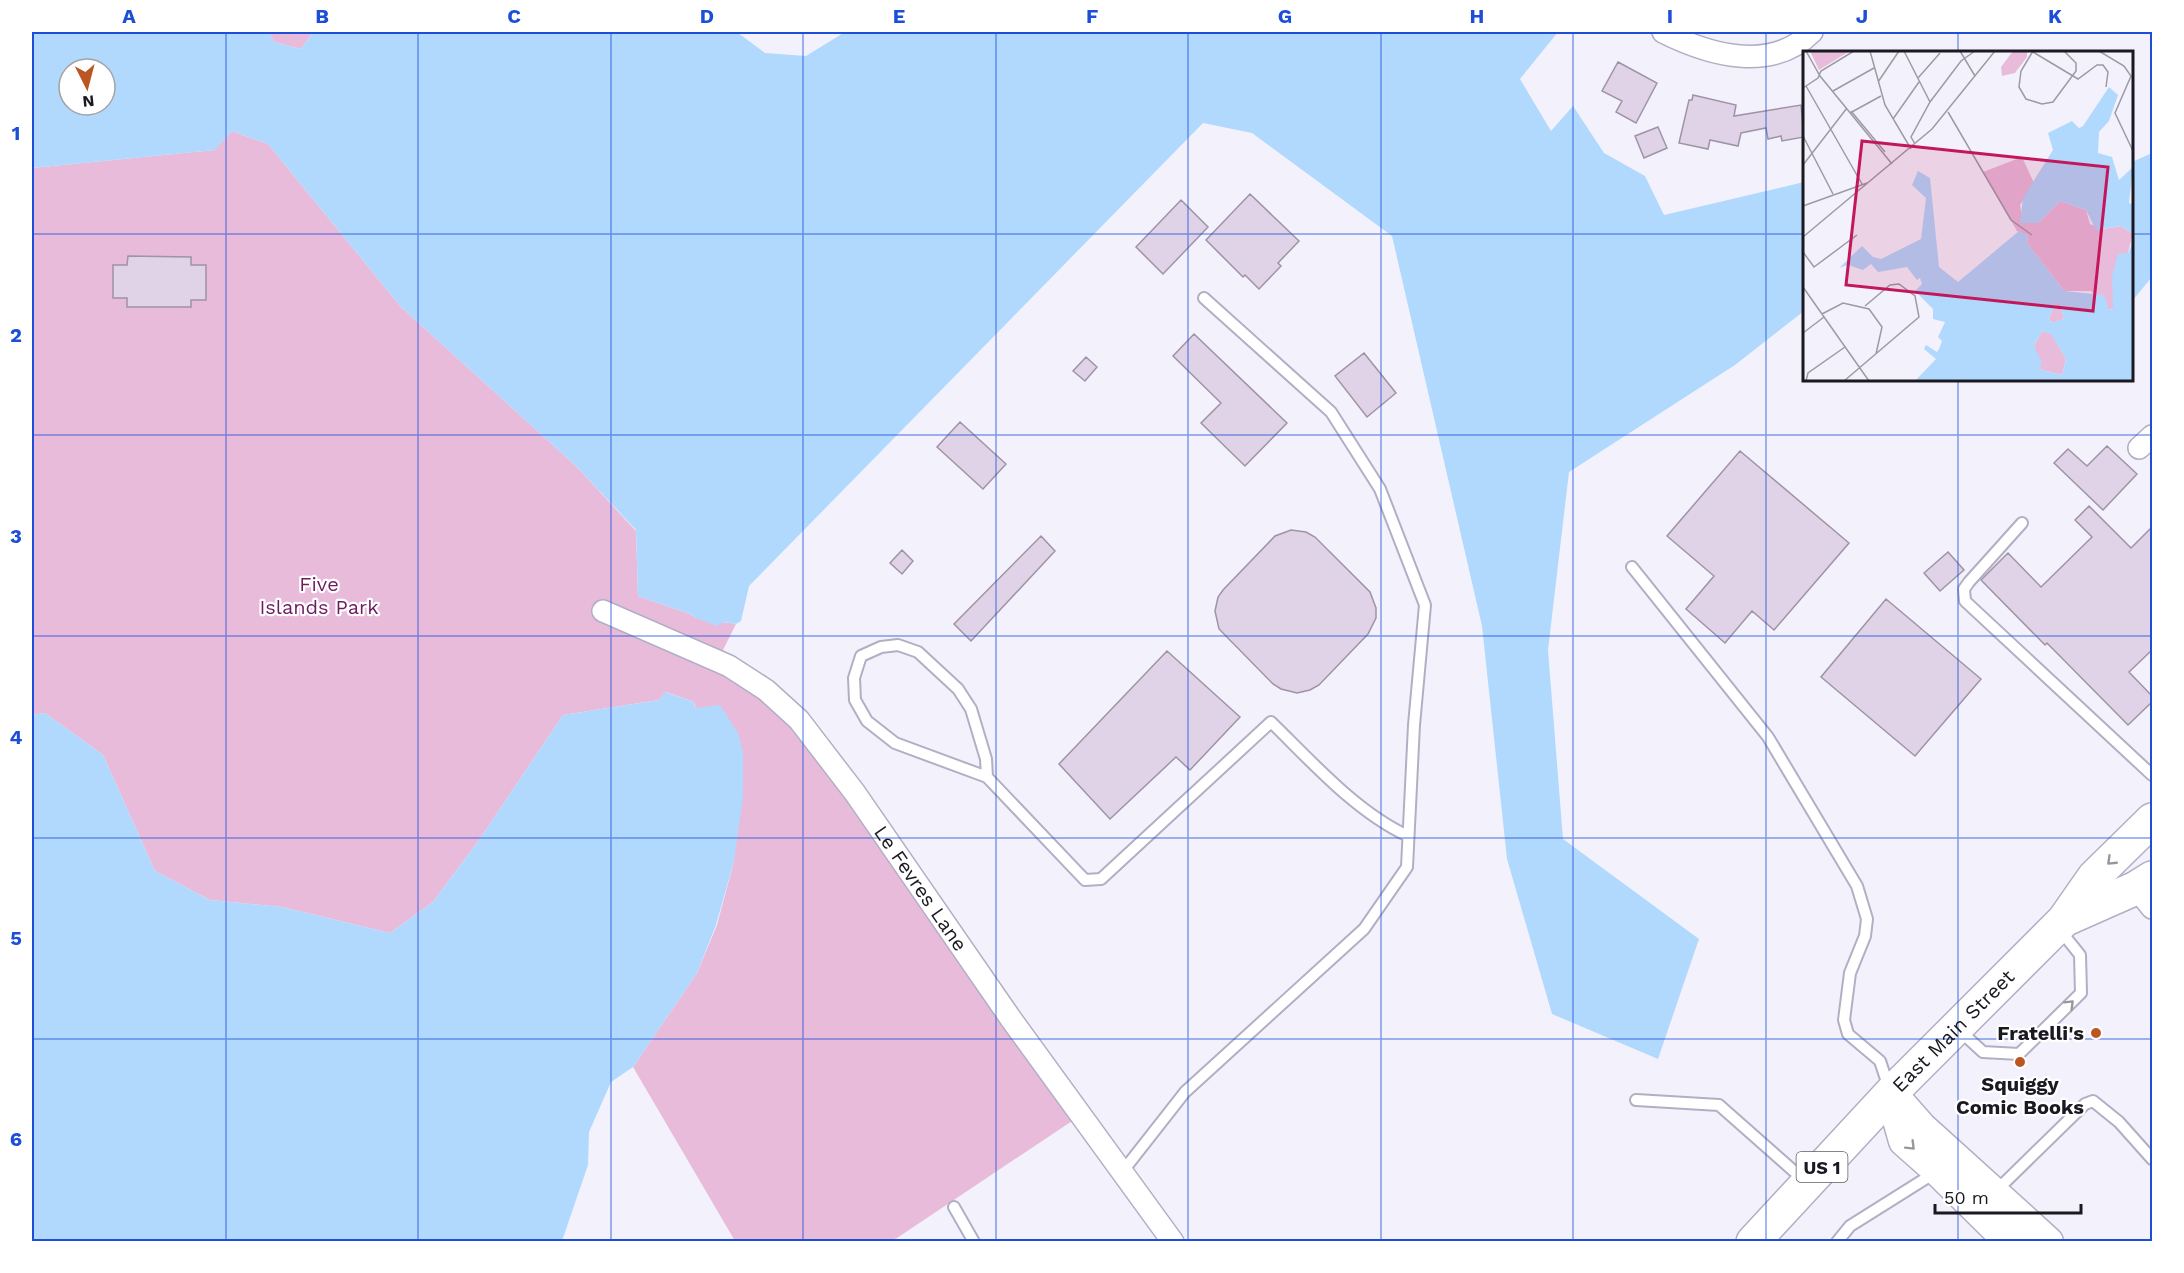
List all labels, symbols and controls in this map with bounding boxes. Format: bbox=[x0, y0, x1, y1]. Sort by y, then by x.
text: A bbox=[122, 4, 136, 28]
text: B bbox=[315, 4, 329, 28]
text: C bbox=[507, 4, 521, 28]
text: D bbox=[700, 4, 714, 28]
text: E bbox=[893, 4, 905, 28]
text: F bbox=[1086, 4, 1098, 28]
text: G bbox=[1278, 4, 1292, 28]
text: H bbox=[1470, 4, 1484, 28]
text: I bbox=[1667, 4, 1673, 28]
text: J bbox=[1856, 4, 1868, 28]
text: K bbox=[2048, 4, 2062, 28]
inset map bbox=[1803, 51, 2133, 381]
north arrow bbox=[57, 57, 117, 117]
text: N bbox=[82, 91, 95, 111]
text: 1 bbox=[12, 121, 20, 145]
text: 2 bbox=[10, 323, 22, 347]
text: 3 bbox=[10, 524, 22, 548]
park label: Five Islands Park bbox=[259, 572, 379, 619]
text: 4 bbox=[10, 725, 23, 749]
street label: Le Fevres Lane bbox=[869, 821, 972, 956]
one-way arrow bbox=[2107, 854, 2117, 865]
text: 5 bbox=[10, 926, 22, 950]
street label: East Main Street bbox=[1887, 964, 2020, 1097]
one-way arrow bbox=[2063, 1000, 2074, 1010]
place label: Fratelli's bbox=[1997, 1021, 2084, 1045]
marker: Fratelli's bbox=[2089, 1026, 2103, 1040]
marker: Squiggy Comic Books bbox=[2013, 1055, 2027, 1069]
place label: Squiggy Comic Books bbox=[1956, 1072, 2084, 1119]
text: 6 bbox=[10, 1127, 22, 1151]
one-way arrow bbox=[1904, 1140, 1915, 1150]
road number: US 1 bbox=[1796, 1152, 1848, 1182]
scale bar bbox=[1935, 1177, 2080, 1215]
text: 50 m bbox=[1944, 1187, 1989, 1208]

